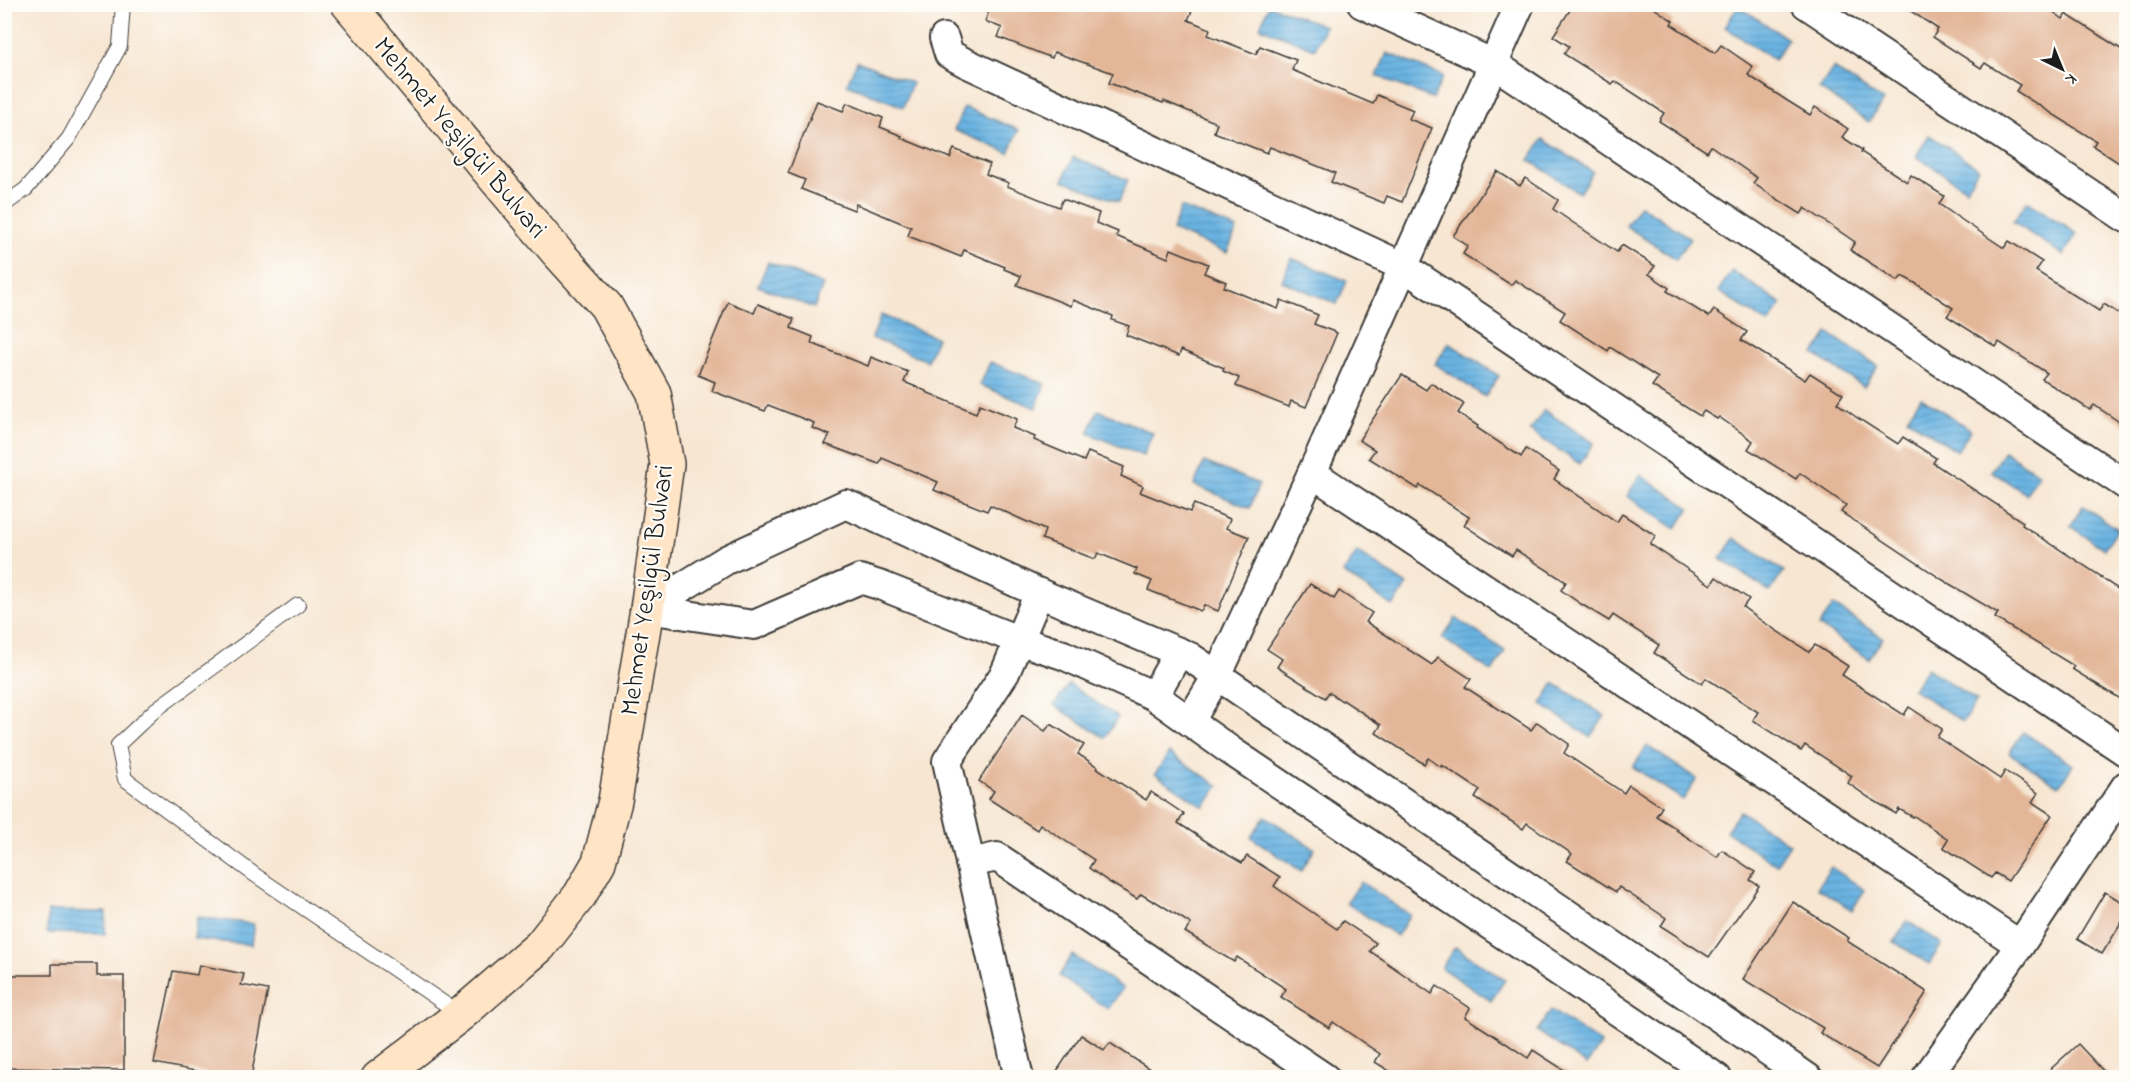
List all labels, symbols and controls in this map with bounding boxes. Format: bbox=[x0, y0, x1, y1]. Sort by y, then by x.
street label: Mehmet Yeşilgül Bulvari bbox=[363, 29, 555, 248]
north arrow bbox=[2032, 39, 2092, 99]
text: K bbox=[2059, 67, 2082, 91]
street label: Mehmet Yeşilgül Bulvari bbox=[612, 462, 685, 718]

